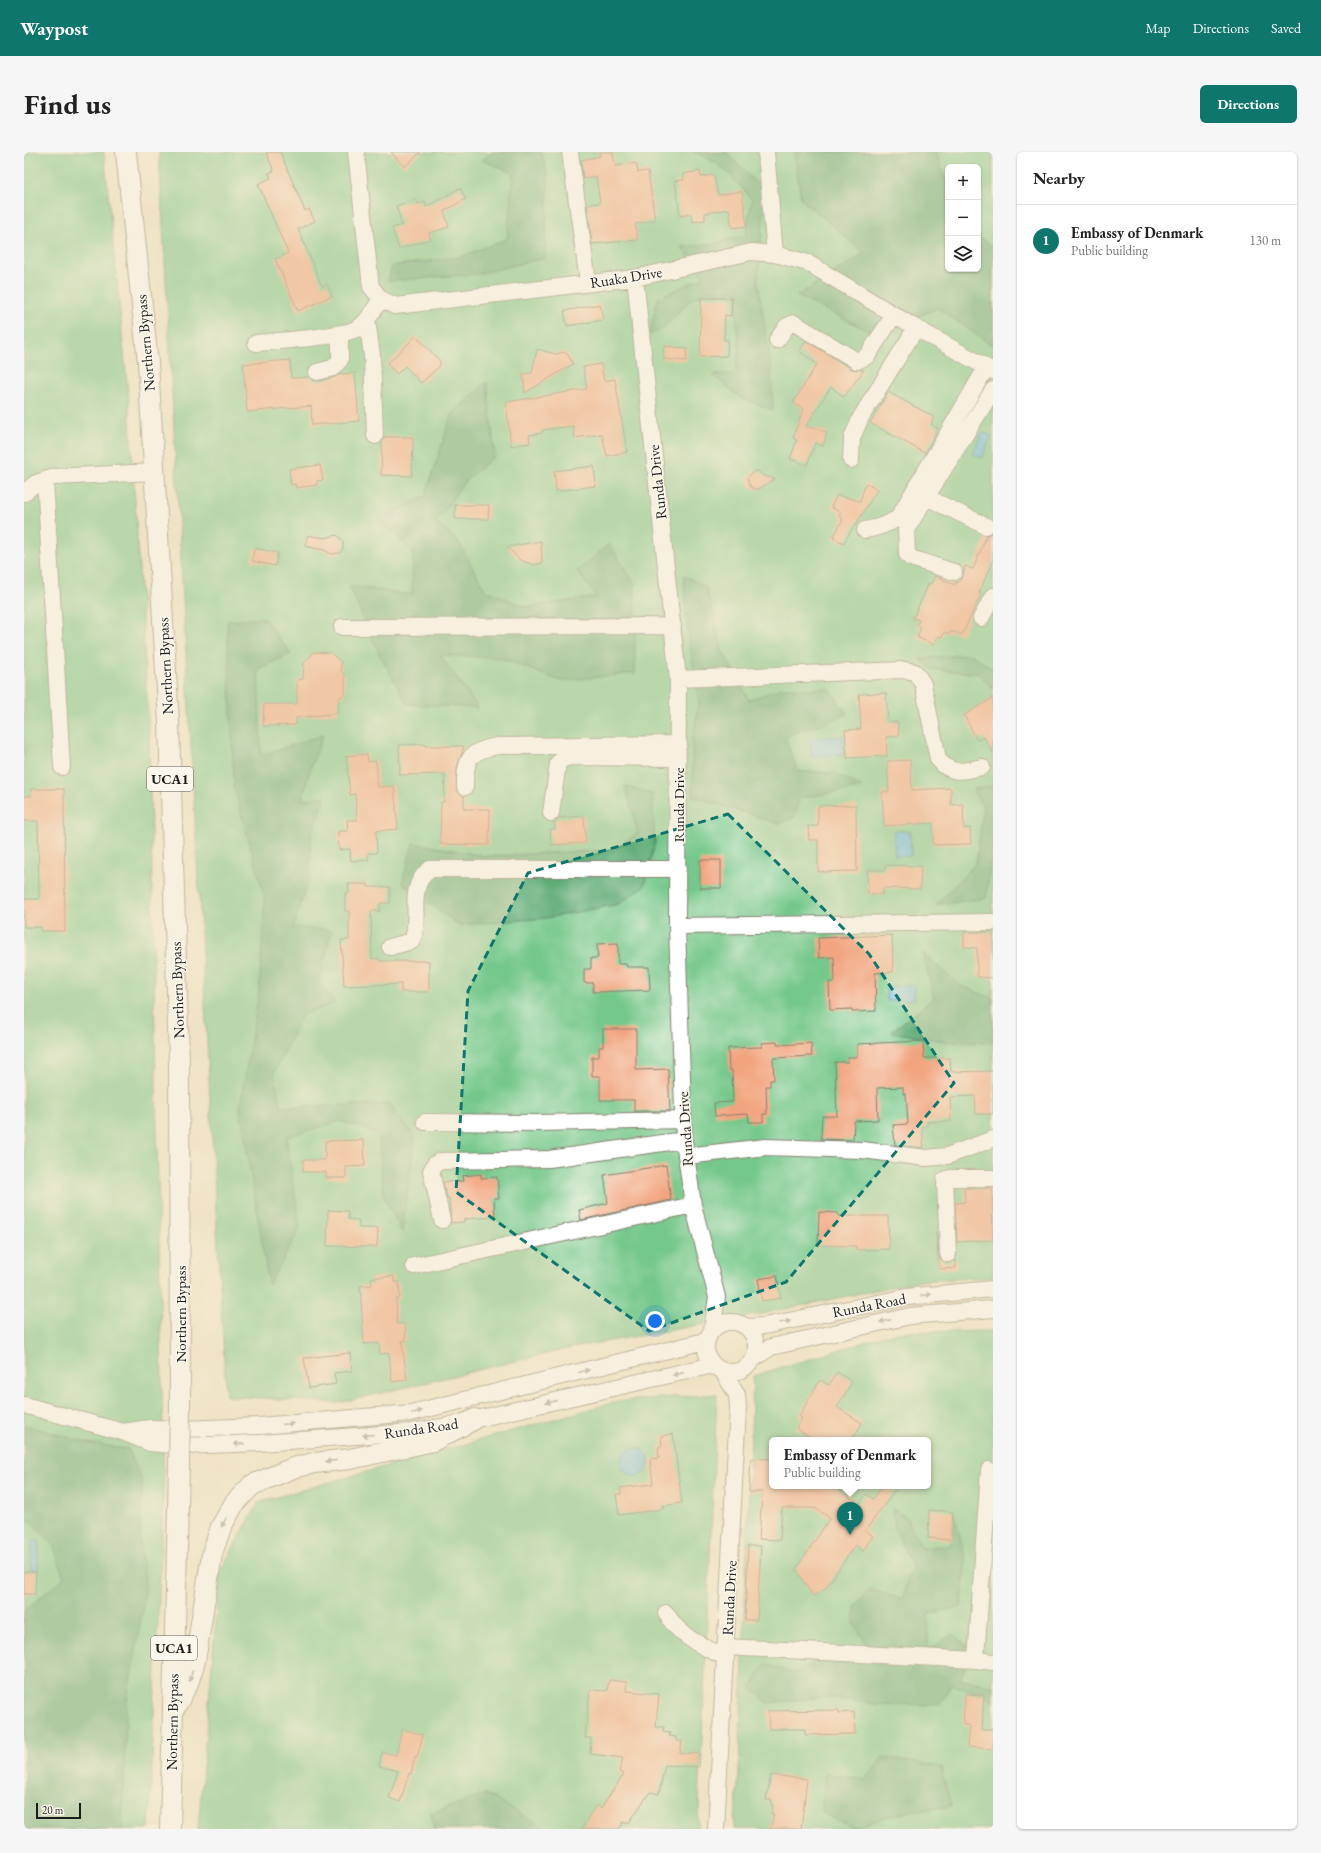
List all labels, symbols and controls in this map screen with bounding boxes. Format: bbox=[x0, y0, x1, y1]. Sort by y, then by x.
text: Waypost bbox=[20, 16, 88, 41]
text: Map bbox=[1145, 19, 1171, 37]
text: Directions bbox=[1193, 19, 1249, 37]
text: Saved bbox=[1271, 19, 1301, 37]
button: Directions bbox=[1200, 85, 1297, 123]
text: Find us bbox=[24, 86, 111, 122]
map controls bbox=[945, 164, 981, 272]
button: + bbox=[945, 164, 981, 200]
text: Nearby bbox=[1033, 167, 1085, 189]
button: − bbox=[945, 200, 981, 236]
text: Embassy of Denmark bbox=[1071, 223, 1203, 242]
text: 1 bbox=[1043, 232, 1049, 249]
text: 130 m bbox=[1250, 232, 1281, 249]
button: layers bbox=[945, 236, 981, 272]
text: Public building bbox=[1071, 242, 1148, 259]
street label: Ruaka Drive bbox=[589, 262, 664, 292]
street label: Northern Bypass bbox=[131, 294, 159, 392]
street label: Runda Drive bbox=[644, 443, 670, 520]
street label: Northern Bypass bbox=[153, 617, 177, 715]
road number: UCA1 bbox=[147, 767, 193, 791]
street label: Runda Drive bbox=[669, 767, 688, 843]
street label: Northern Bypass bbox=[166, 941, 188, 1039]
street label: Runda Drive bbox=[673, 1091, 697, 1167]
street label: Northern Bypass bbox=[171, 1265, 190, 1363]
street label: Runda Road bbox=[831, 1288, 908, 1321]
one-way arrow bbox=[920, 1292, 932, 1298]
your location bbox=[645, 1311, 665, 1331]
one-way arrow bbox=[779, 1318, 791, 1324]
one-way arrow bbox=[879, 1319, 891, 1325]
one-way arrow bbox=[578, 1367, 590, 1373]
one-way arrow bbox=[672, 1371, 684, 1377]
one-way arrow bbox=[545, 1400, 557, 1406]
one-way arrow bbox=[411, 1408, 423, 1414]
street label: Runda Road bbox=[383, 1413, 460, 1443]
one-way arrow bbox=[282, 1421, 294, 1427]
one-way arrow bbox=[362, 1432, 374, 1439]
popup bbox=[769, 1437, 931, 1489]
one-way arrow bbox=[232, 1441, 245, 1447]
text: Embassy of Denmark bbox=[784, 1445, 916, 1464]
one-way arrow bbox=[325, 1458, 337, 1464]
text: Public building bbox=[784, 1464, 861, 1481]
pin: 1 bbox=[837, 1502, 863, 1535]
one-way arrow bbox=[220, 1516, 227, 1528]
street label: Runda Drive bbox=[718, 1560, 740, 1636]
road number: UCA1 bbox=[151, 1636, 197, 1660]
one-way arrow bbox=[187, 1669, 193, 1682]
street label: Northern Bypass bbox=[162, 1673, 182, 1771]
scale bar bbox=[36, 1801, 81, 1820]
text: 20 m bbox=[42, 1803, 63, 1817]

